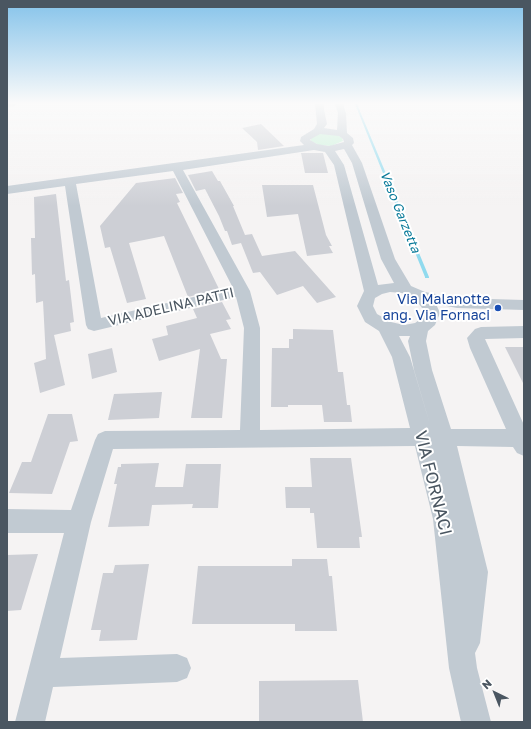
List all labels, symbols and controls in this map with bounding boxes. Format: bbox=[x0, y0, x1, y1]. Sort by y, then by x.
water label: Vaso Garzetta bbox=[377, 169, 423, 255]
street label: VIA ADELINA PATTI bbox=[106, 284, 236, 330]
place label: Via Malanotte ang. Via Fornaci bbox=[383, 292, 490, 324]
marker: Via Malanotte ang. Via Fornaci bbox=[493, 303, 503, 313]
street label: VIA FORNACI bbox=[410, 428, 456, 538]
north arrow bbox=[475, 673, 515, 713]
text: N bbox=[479, 676, 494, 691]

